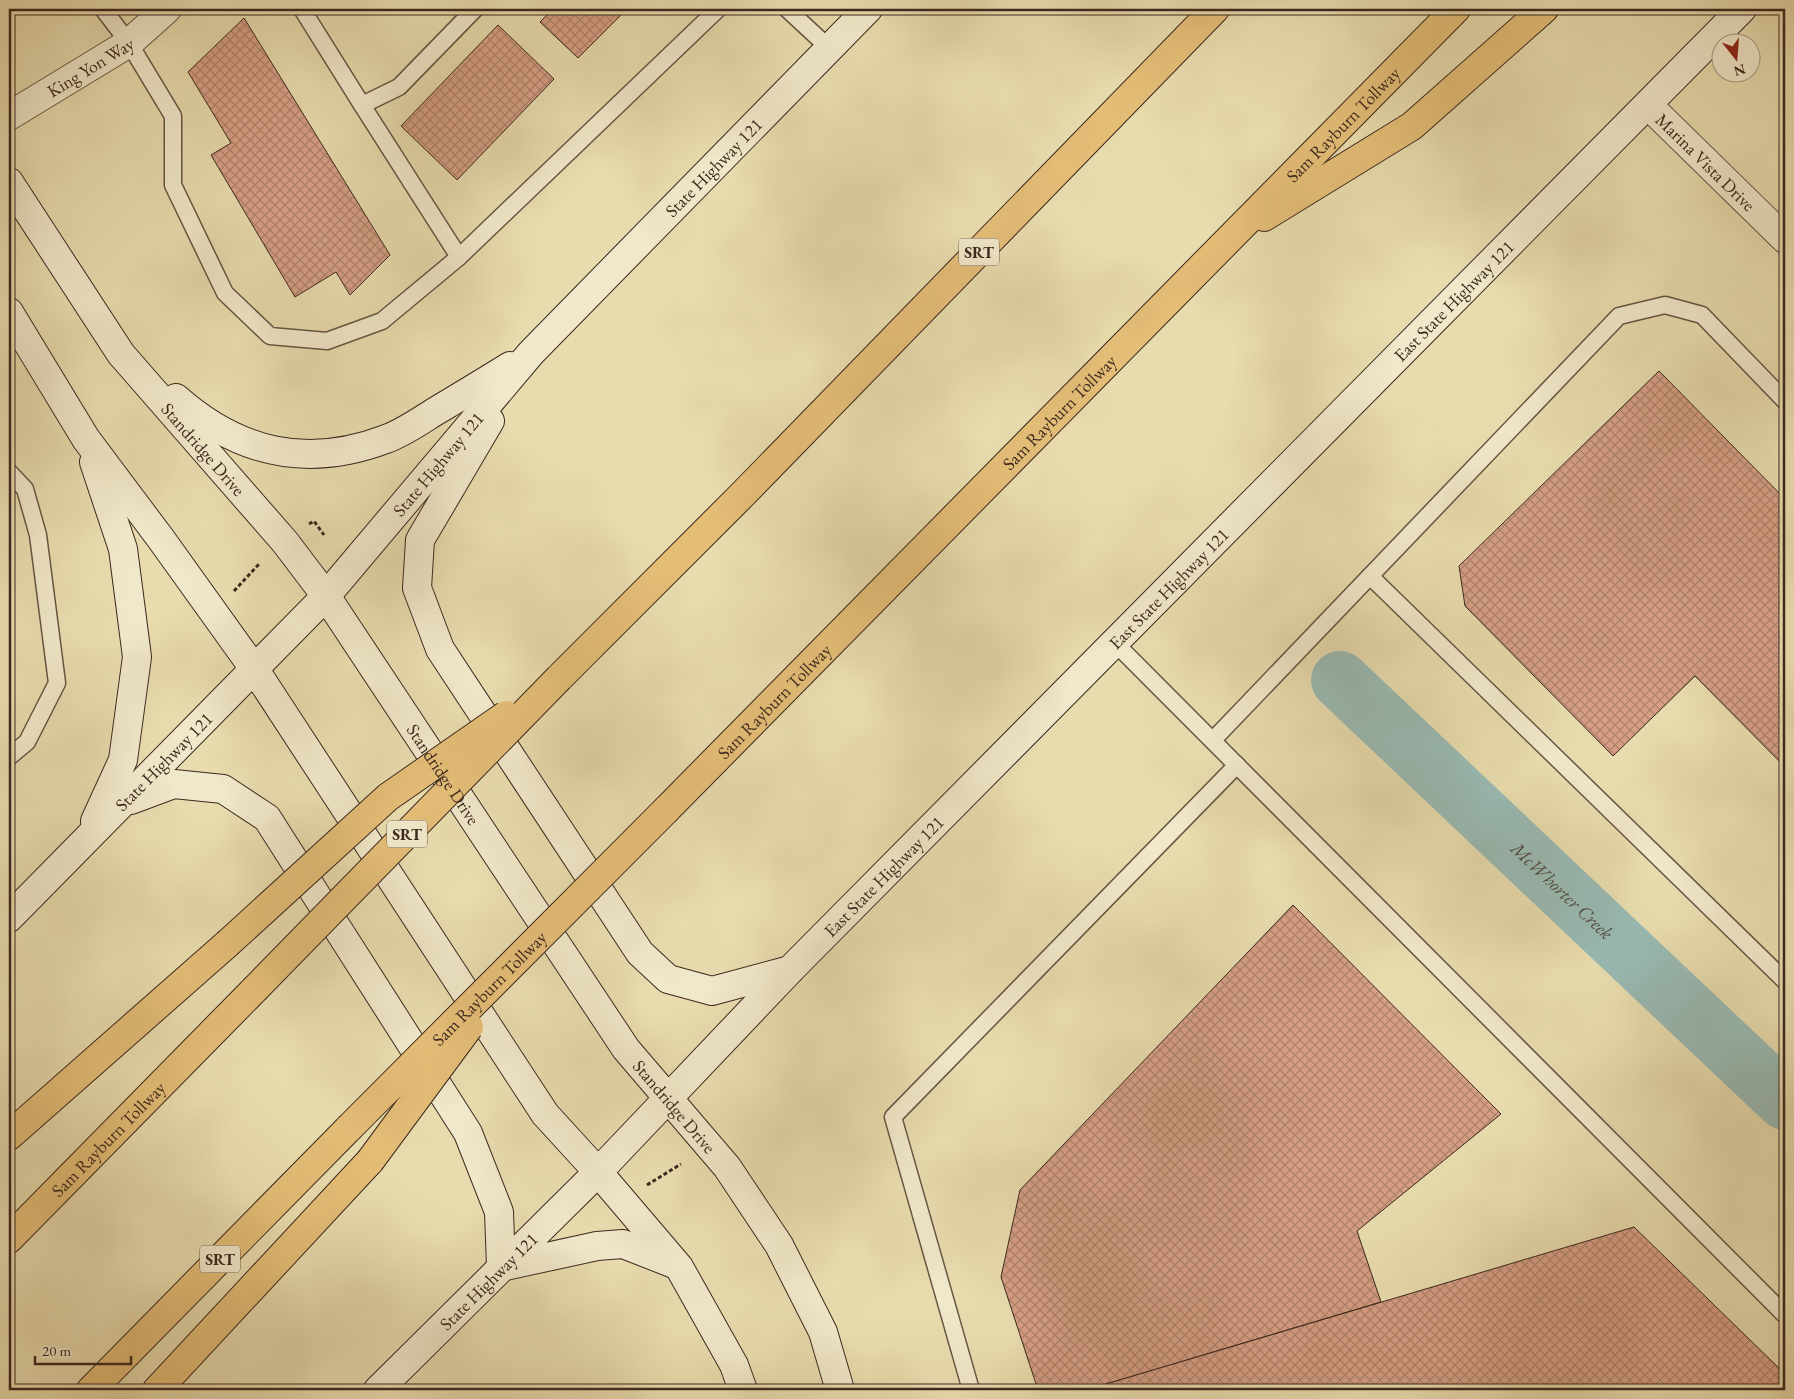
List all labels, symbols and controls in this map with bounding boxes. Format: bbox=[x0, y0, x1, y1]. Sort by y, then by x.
street label: King Yon Way bbox=[42, 31, 138, 102]
north arrow bbox=[1712, 32, 1762, 82]
text: N bbox=[1731, 60, 1748, 81]
street label: Sam Rayburn Tollway bbox=[1281, 61, 1405, 187]
street label: Marina Vista Drive bbox=[1651, 108, 1761, 216]
street label: State Highway 121 bbox=[660, 113, 767, 221]
street label: East State Highway 121 bbox=[1388, 235, 1518, 366]
road number: SRT bbox=[959, 238, 999, 266]
street label: Sam Rayburn Tollway bbox=[997, 349, 1121, 474]
street label: Standridge Drive bbox=[157, 397, 251, 500]
street label: State Highway 121 bbox=[387, 407, 488, 521]
street label: East State Highway 121 bbox=[1103, 523, 1233, 654]
street label: Sam Rayburn Tollway bbox=[712, 638, 836, 763]
street label: State Highway 121 bbox=[110, 707, 217, 816]
street label: Standridge Drive bbox=[402, 719, 486, 829]
street label: East State Highway 121 bbox=[818, 810, 948, 941]
road number: SRT bbox=[387, 821, 427, 848]
water label: McWhorter Creek bbox=[1505, 835, 1619, 945]
street label: Sam Rayburn Tollway bbox=[427, 925, 551, 1050]
street label: Standridge Drive bbox=[628, 1054, 721, 1158]
street label: Sam Rayburn Tollway bbox=[46, 1076, 170, 1201]
street label: State Highway 121 bbox=[434, 1227, 542, 1335]
road number: SRT bbox=[200, 1246, 240, 1272]
scale bar bbox=[35, 1334, 131, 1366]
text: 20 m bbox=[42, 1341, 71, 1360]

